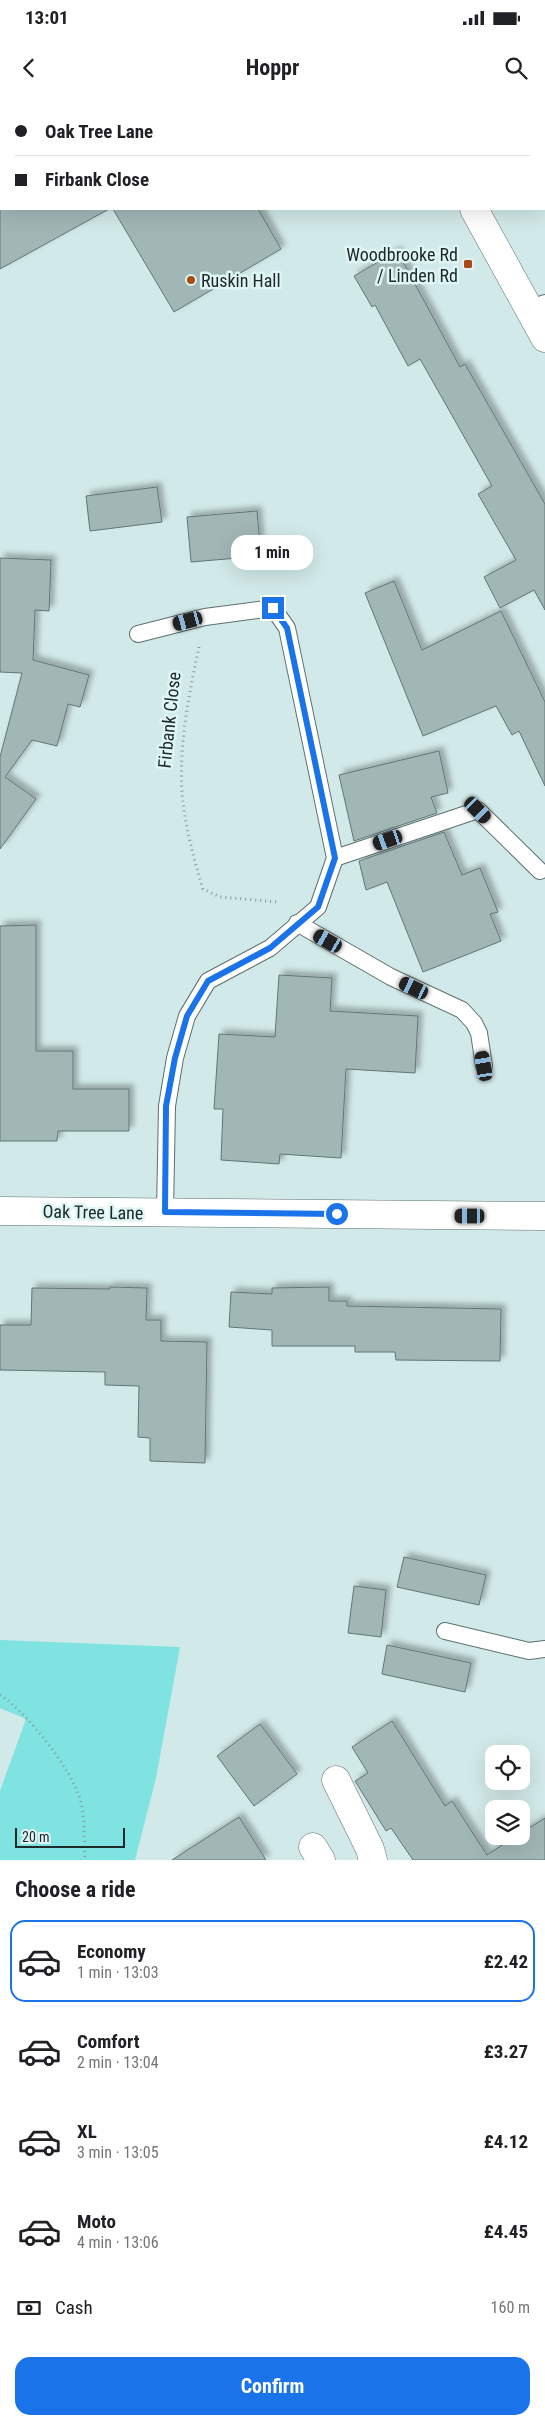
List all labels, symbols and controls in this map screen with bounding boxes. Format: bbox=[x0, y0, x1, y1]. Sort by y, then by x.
text: 13:01 bbox=[25, 6, 69, 29]
icon: back bbox=[15, 54, 43, 82]
icon: search bbox=[502, 54, 530, 82]
text: Hoppr bbox=[246, 55, 299, 80]
text: Oak Tree Lane bbox=[45, 120, 153, 143]
text: Firbank Close bbox=[45, 168, 149, 191]
place label: Woodbrooke Rd / Linden Rd bbox=[346, 244, 458, 286]
marker: Woodbrooke Rd / Linden Rd bbox=[462, 258, 474, 270]
place label: Ruskin Hall bbox=[201, 270, 281, 291]
marker: Ruskin Hall bbox=[185, 274, 197, 286]
callout: 1 min bbox=[232, 536, 314, 570]
text: 1 min bbox=[254, 543, 290, 562]
route end bbox=[262, 597, 284, 619]
car bbox=[171, 610, 204, 632]
street label: Firbank Close bbox=[154, 671, 184, 769]
car bbox=[462, 794, 493, 826]
car bbox=[371, 828, 404, 852]
car bbox=[311, 927, 344, 955]
car bbox=[397, 975, 430, 1001]
car bbox=[474, 1050, 493, 1082]
street label: Oak Tree Lane bbox=[42, 1201, 144, 1223]
route start bbox=[326, 1203, 348, 1225]
car bbox=[455, 1209, 485, 1224]
map controls bbox=[485, 1745, 530, 1845]
button: locate bbox=[485, 1745, 530, 1790]
button: layers bbox=[485, 1800, 530, 1845]
scale bar bbox=[15, 1825, 125, 1848]
text: 20 m bbox=[22, 1829, 50, 1845]
text: Choose a ride bbox=[15, 1877, 136, 1902]
icon: car bbox=[17, 1939, 62, 1984]
text: Economy bbox=[77, 1940, 146, 1963]
text: £2.42 bbox=[484, 1950, 528, 1973]
text: 1 min · 13:03 bbox=[77, 1963, 159, 1982]
icon: car bbox=[17, 2029, 62, 2074]
text: Comfort bbox=[77, 2030, 140, 2053]
text: £3.27 bbox=[484, 2040, 528, 2063]
text: 2 min · 13:04 bbox=[77, 2053, 159, 2072]
icon: car bbox=[17, 2119, 62, 2164]
text: XL bbox=[77, 2120, 97, 2143]
text: £4.12 bbox=[484, 2130, 528, 2153]
text: 3 min · 13:05 bbox=[77, 2143, 159, 2162]
icon: car bbox=[17, 2209, 62, 2254]
text: Moto bbox=[77, 2210, 116, 2233]
text: £4.45 bbox=[484, 2220, 528, 2243]
text: 4 min · 13:06 bbox=[77, 2233, 159, 2252]
icon: cash bbox=[15, 2294, 43, 2322]
text: Cash bbox=[55, 2296, 93, 2319]
text: 160 m bbox=[491, 2298, 530, 2317]
button: Confirm bbox=[15, 2357, 530, 2415]

